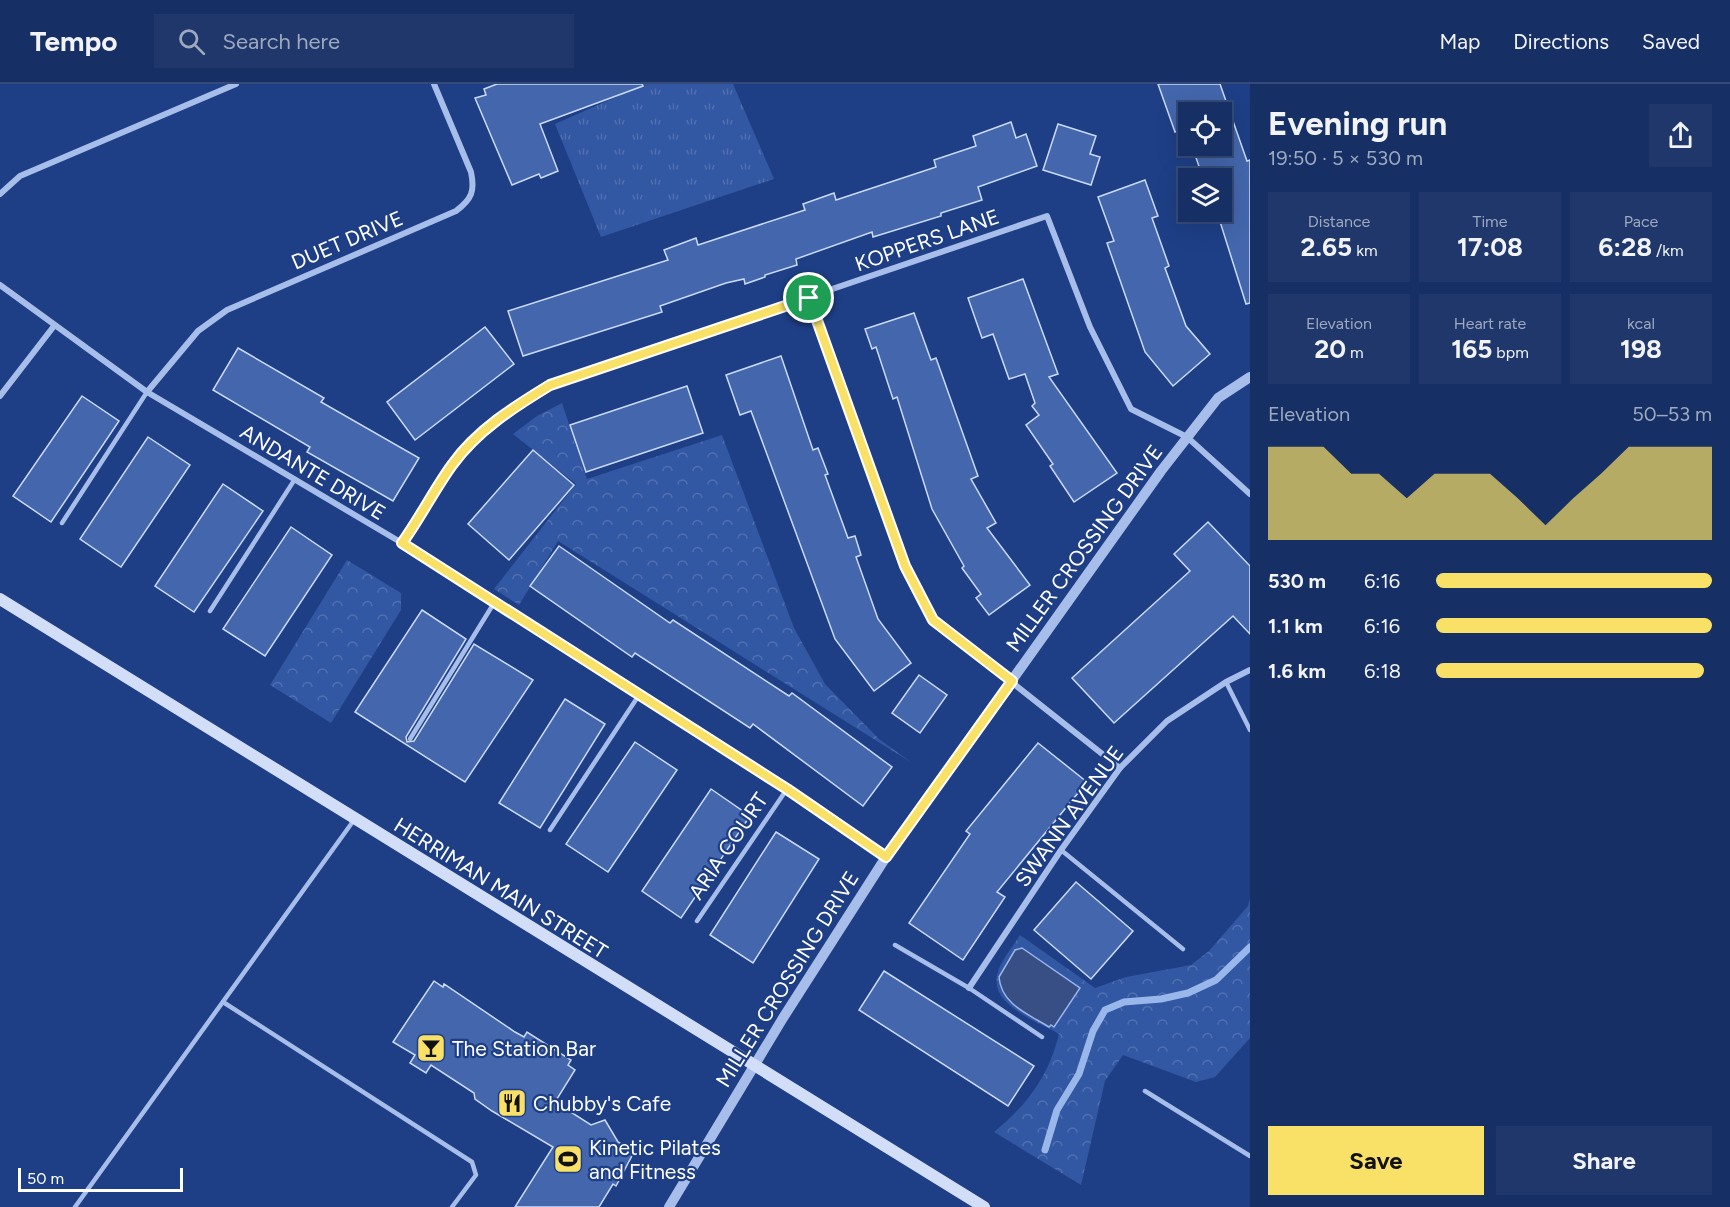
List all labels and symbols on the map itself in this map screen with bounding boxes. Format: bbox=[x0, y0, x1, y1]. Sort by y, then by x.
street label: KOPPERS LANE bbox=[852, 204, 1002, 276]
street label: DUET DRIVE bbox=[287, 205, 407, 275]
pin bbox=[783, 272, 834, 323]
street label: ANDANTE DRIVE bbox=[236, 419, 390, 525]
street label: MILLER CROSSING DRIVE bbox=[1000, 440, 1168, 656]
street label: SWANN AVENUE bbox=[1009, 741, 1129, 891]
street label: ARIA COURT bbox=[683, 788, 773, 904]
street label: HERRIMAN MAIN STREET bbox=[390, 812, 613, 964]
street label: MILLER CROSSING DRIVE bbox=[710, 866, 864, 1092]
bar icon: The Station Bar bbox=[415, 1032, 447, 1064]
place label: The Station Bar bbox=[452, 1036, 596, 1061]
restaurant icon: Chubby's Cafe bbox=[496, 1087, 528, 1119]
place label: Chubby's Cafe bbox=[533, 1091, 671, 1116]
place label: Kinetic Pilates and Fitness bbox=[589, 1135, 721, 1184]
sports icon: Kinetic Pilates and Fitness bbox=[552, 1143, 584, 1175]
scale bar bbox=[18, 1165, 183, 1192]

